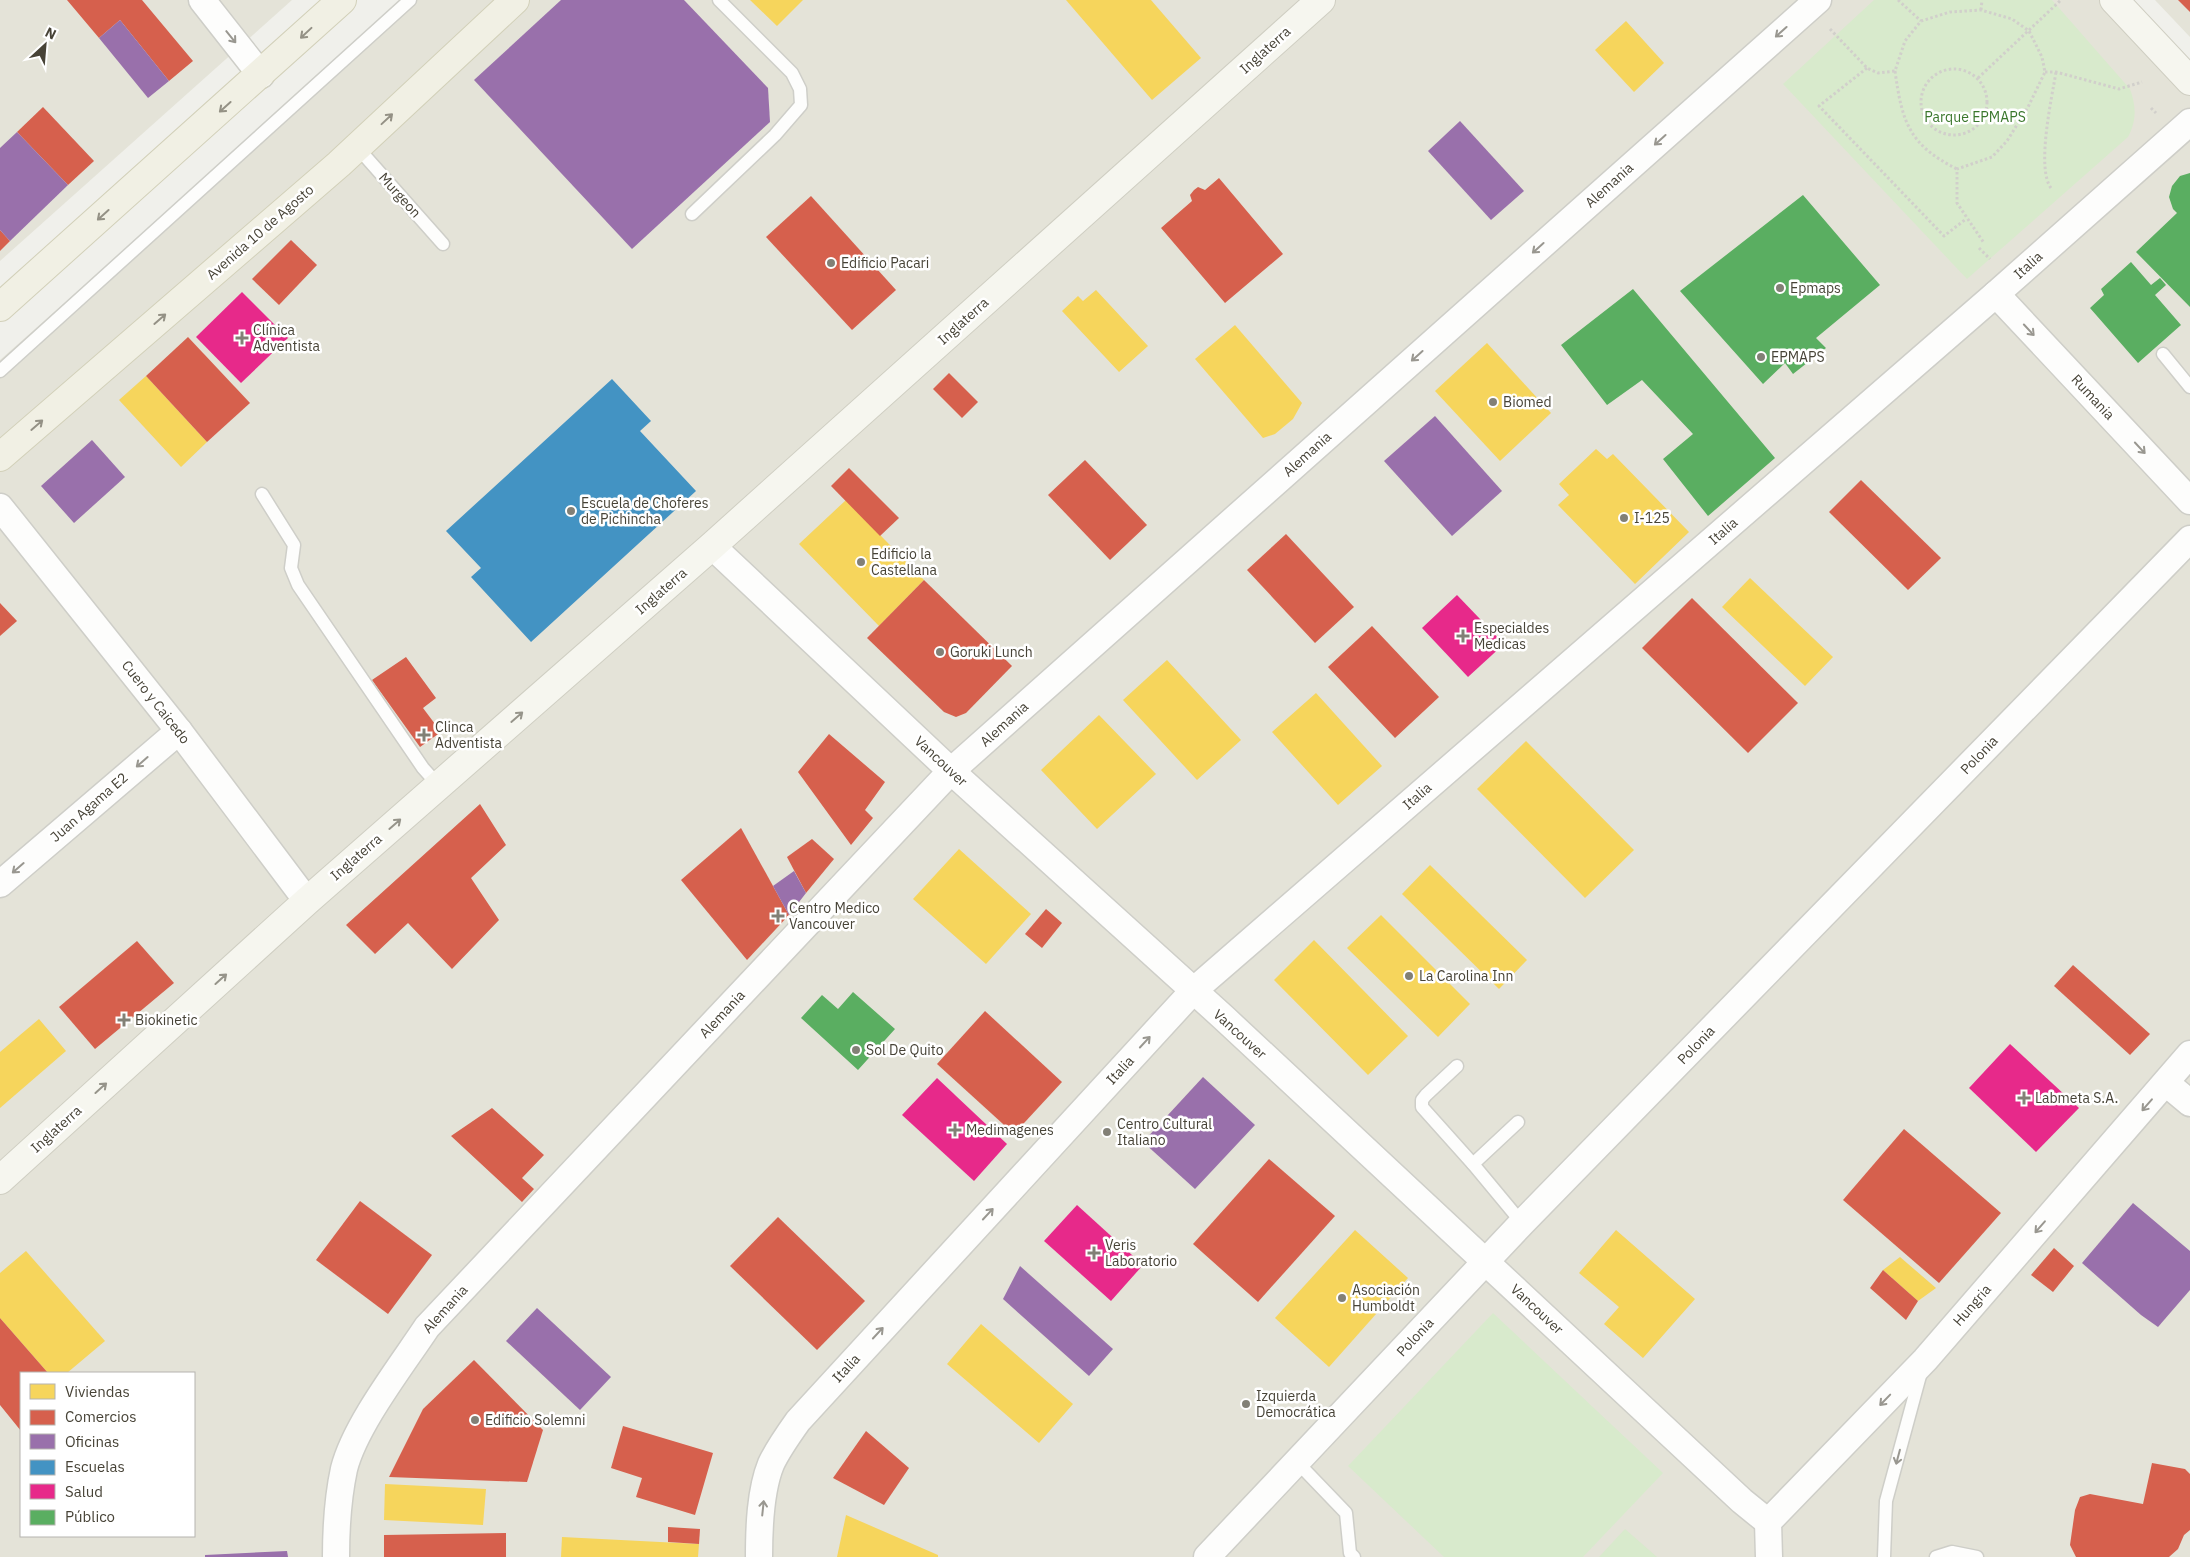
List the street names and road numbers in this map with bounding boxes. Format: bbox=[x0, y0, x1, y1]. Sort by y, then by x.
street label: Inglaterra bbox=[1236, 22, 1295, 78]
street label: Alemania bbox=[1581, 158, 1637, 211]
street label: Murgeon bbox=[375, 169, 425, 221]
street label: Avenida 10 de Agosto bbox=[203, 180, 317, 283]
street label: Italia bbox=[2010, 247, 2047, 283]
street label: Inglaterra bbox=[934, 293, 993, 349]
street label: Rumania bbox=[2067, 371, 2119, 424]
street label: Alemania bbox=[1279, 427, 1335, 480]
street label: Italia bbox=[1705, 513, 1742, 549]
street label: Inglaterra bbox=[632, 563, 691, 618]
street label: Cuero y Caicedo bbox=[118, 657, 194, 748]
street label: Alemania bbox=[976, 697, 1032, 750]
street label: Vancouver bbox=[911, 732, 971, 790]
street label: Polonia bbox=[1956, 732, 2002, 778]
street label: Juan Agama E2 bbox=[46, 768, 132, 846]
street label: Italia bbox=[1399, 778, 1436, 814]
street label: Inglaterra bbox=[327, 829, 386, 884]
street label: Alemania bbox=[695, 986, 749, 1042]
street label: Vancouver bbox=[1209, 1005, 1271, 1063]
street label: Polonia bbox=[1673, 1022, 1719, 1068]
street label: Italia bbox=[1102, 1051, 1138, 1088]
street label: Inglaterra bbox=[27, 1101, 86, 1157]
street label: Vancouver bbox=[1507, 1280, 1567, 1338]
street label: Hungria bbox=[1949, 1280, 1995, 1330]
street label: Alemania bbox=[419, 1281, 472, 1337]
street label: Polonia bbox=[1393, 1313, 1438, 1360]
street label: Italia bbox=[828, 1349, 864, 1386]

